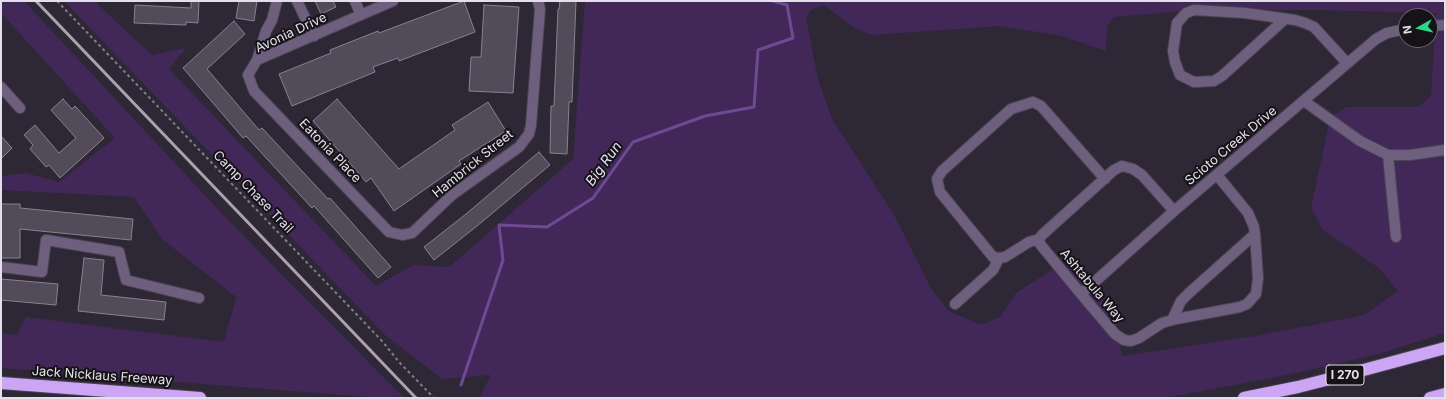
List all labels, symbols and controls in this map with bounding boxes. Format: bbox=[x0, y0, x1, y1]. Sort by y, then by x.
north arrow bbox=[1398, 8, 1438, 48]
street label: Avonia Drive bbox=[253, 10, 329, 56]
text: N bbox=[1400, 24, 1415, 35]
street label: Scioto Creek Drive bbox=[1182, 103, 1280, 189]
street label: Eatonia Place bbox=[296, 116, 364, 186]
street label: Hambrick Street bbox=[429, 127, 517, 201]
water label: Big Run bbox=[582, 139, 626, 189]
street label: Camp Chase Trail bbox=[210, 148, 296, 236]
street label: Ashtabula Way bbox=[1057, 246, 1127, 326]
street label: Jack Nicklaus Freeway bbox=[31, 363, 173, 389]
road number: I 270 bbox=[1326, 365, 1364, 385]

